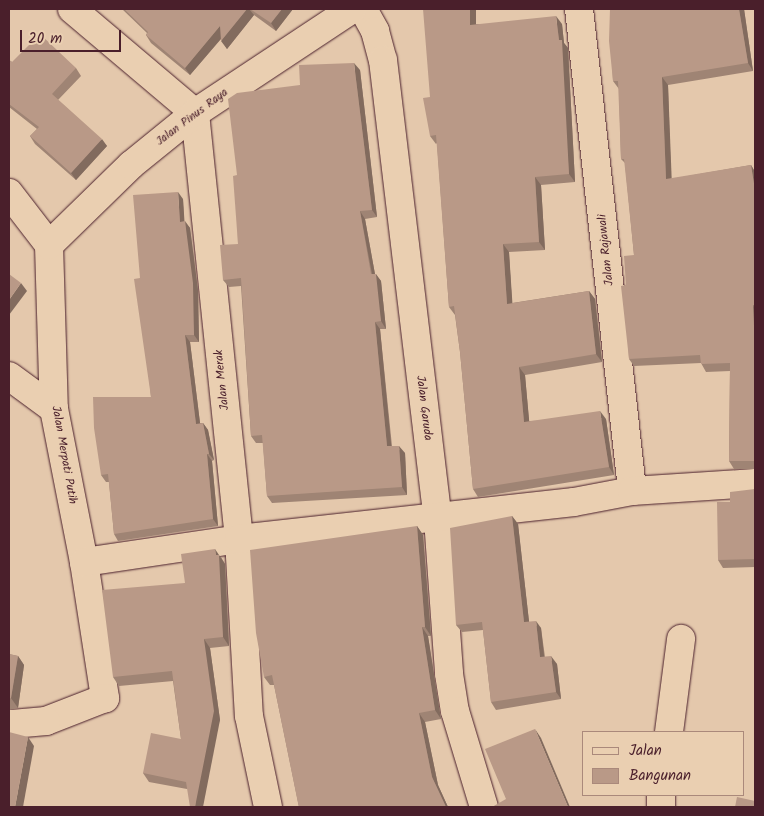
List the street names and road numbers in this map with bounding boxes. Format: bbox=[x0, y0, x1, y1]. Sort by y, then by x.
street label: Jalan Pinus Raya bbox=[153, 85, 231, 149]
street label: Jalan Rajawali bbox=[595, 214, 617, 286]
street label: Jalan Merak bbox=[212, 349, 232, 411]
street label: Jalan Garuda bbox=[413, 375, 435, 441]
street label: Jalan Merpati Putih bbox=[48, 405, 80, 505]

